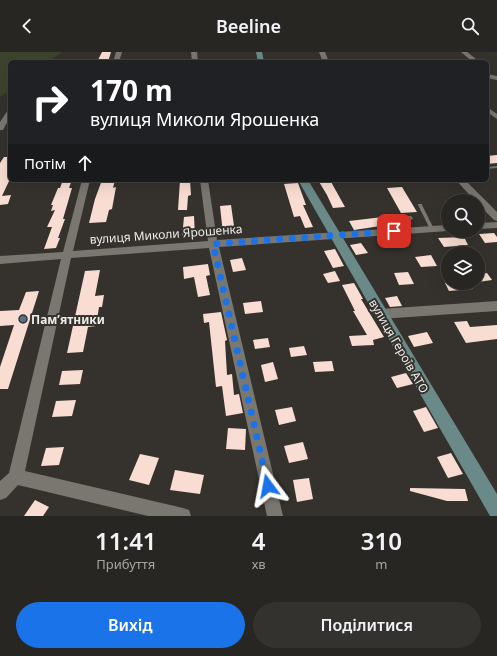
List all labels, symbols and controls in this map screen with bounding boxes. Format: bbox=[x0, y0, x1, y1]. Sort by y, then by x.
text: Beeline bbox=[216, 14, 281, 38]
icon: back bbox=[16, 15, 38, 37]
icon: search bbox=[459, 15, 481, 37]
text: 170 m bbox=[90, 71, 173, 109]
icon: right bbox=[24, 76, 76, 128]
text: вулиця Миколи Ярошенка bbox=[90, 107, 319, 131]
icon: ahead bbox=[74, 152, 96, 174]
text: Потім bbox=[24, 153, 66, 173]
map controls bbox=[441, 194, 485, 290]
button: search bbox=[441, 194, 485, 238]
pin bbox=[377, 214, 411, 248]
street label: вулиця Миколи Ярошенка bbox=[89, 220, 243, 248]
icon: arrive bbox=[383, 220, 405, 242]
button: layers bbox=[441, 246, 485, 290]
street label: вулиця Героїв АТО bbox=[365, 296, 433, 396]
place label: Памʼятники bbox=[31, 311, 105, 328]
marker: Памʼятники bbox=[18, 314, 28, 324]
position arrow bbox=[247, 465, 289, 507]
text: 11:41 bbox=[95, 524, 157, 557]
text: 4 bbox=[252, 524, 266, 557]
text: 310 bbox=[361, 524, 402, 557]
text: Прибуття bbox=[96, 555, 155, 573]
text: хв bbox=[252, 555, 266, 573]
text: m bbox=[375, 555, 387, 573]
button: Вихід bbox=[16, 602, 245, 648]
button: Поділитися bbox=[253, 602, 481, 648]

